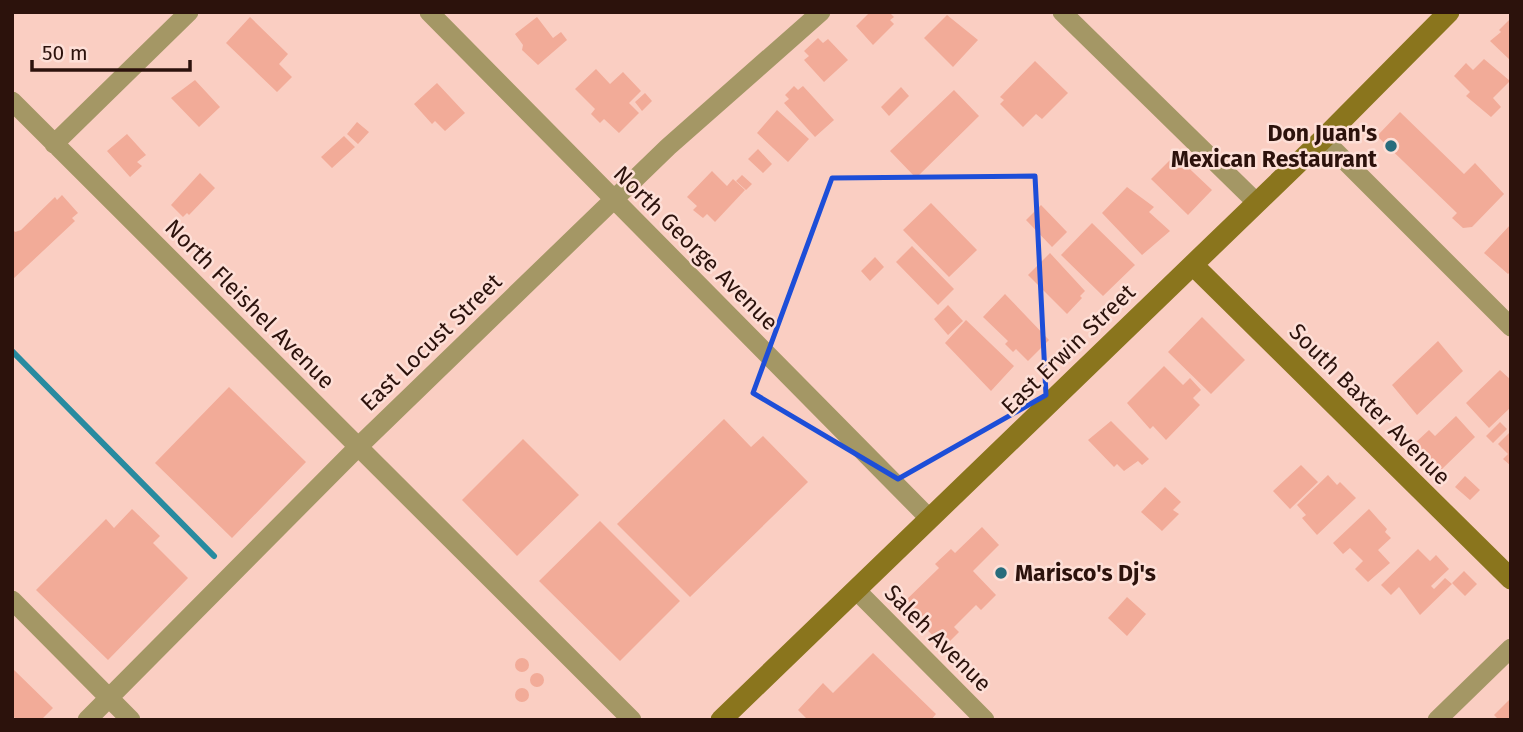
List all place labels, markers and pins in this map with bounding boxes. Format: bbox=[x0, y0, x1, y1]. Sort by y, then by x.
place label: Don Juan's Mexican Restaurant bbox=[1171, 119, 1378, 173]
marker: Don Juan's Mexican Restaurant bbox=[1383, 138, 1399, 154]
place label: Marisco's Dj's bbox=[1015, 559, 1156, 587]
marker: Marisco's Dj's bbox=[993, 565, 1009, 581]

